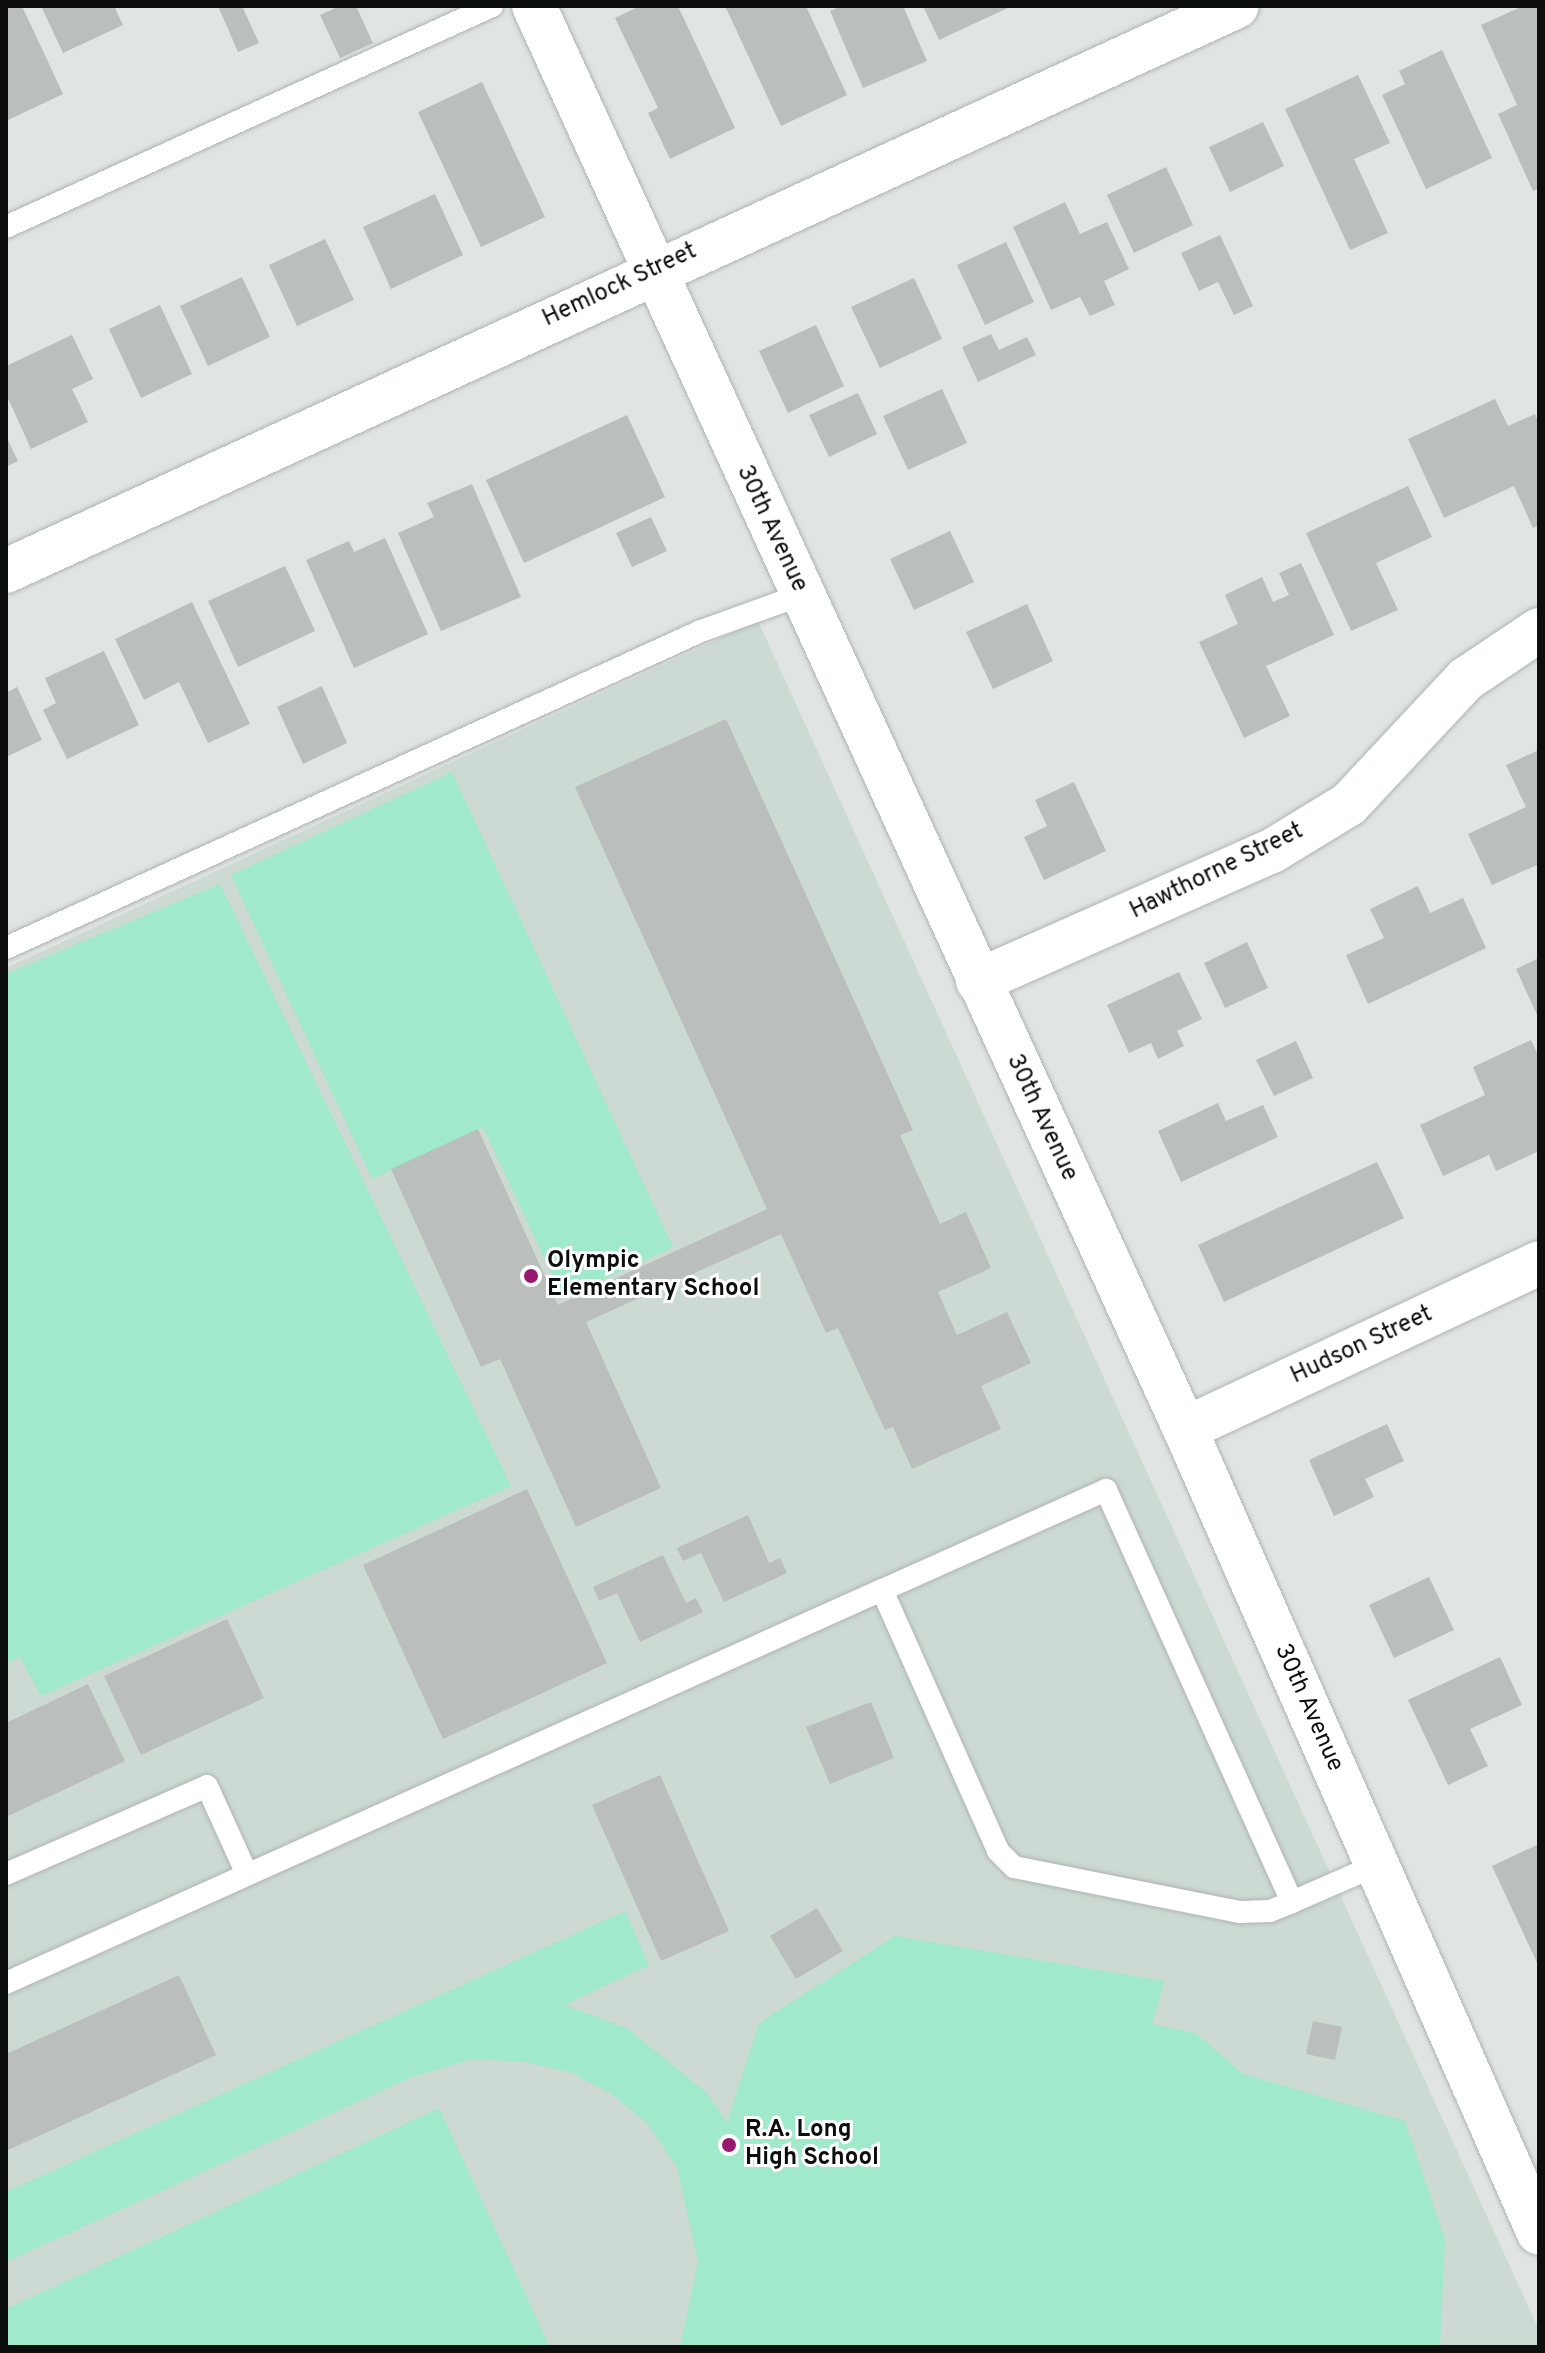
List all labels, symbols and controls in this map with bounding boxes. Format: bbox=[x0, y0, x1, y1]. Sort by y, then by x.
street label: Hemlock Street bbox=[538, 238, 702, 334]
street label: 30th Avenue bbox=[729, 461, 813, 597]
street label: Hawthorne Street bbox=[1126, 818, 1308, 926]
street label: 30th Avenue bbox=[999, 1050, 1083, 1186]
place label: Olympic Elementary School bbox=[547, 1248, 759, 1304]
marker: Olympic Elementary School bbox=[522, 1267, 540, 1285]
street label: Hudson Street bbox=[1286, 1301, 1438, 1391]
street label: 30th Avenue bbox=[1267, 1639, 1349, 1777]
place label: R.A. Long High School bbox=[745, 2117, 879, 2173]
marker: R.A. Long High School bbox=[720, 2136, 738, 2154]

